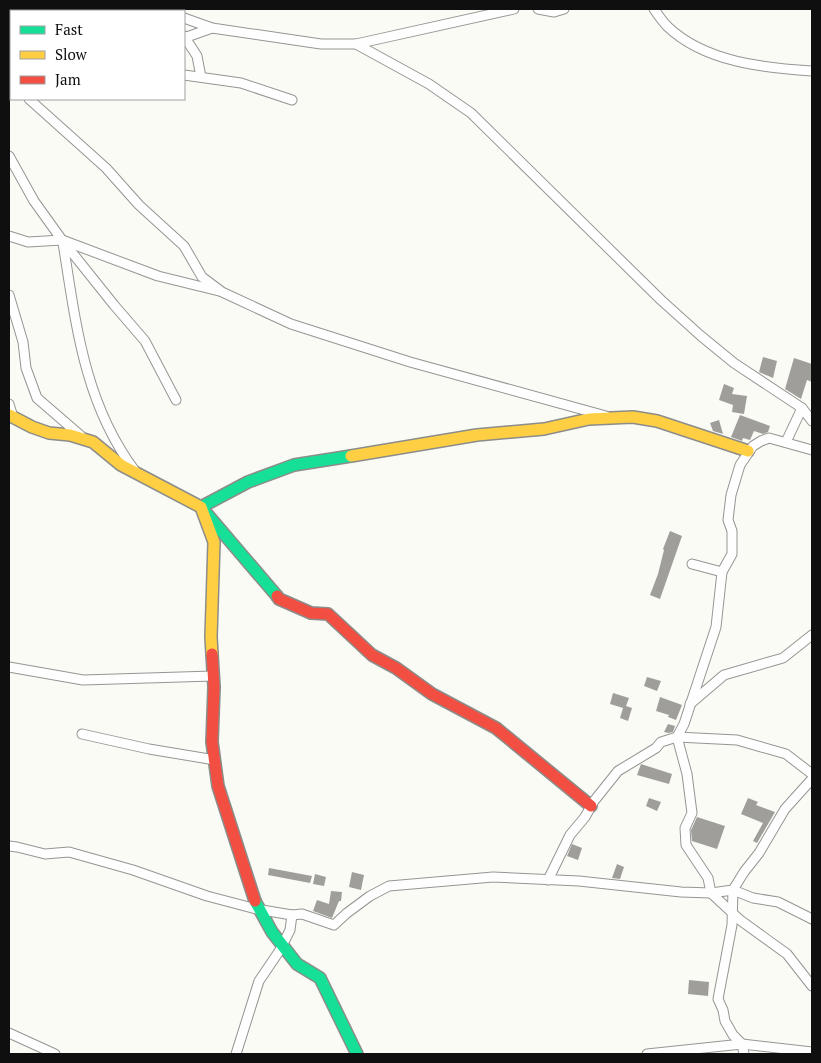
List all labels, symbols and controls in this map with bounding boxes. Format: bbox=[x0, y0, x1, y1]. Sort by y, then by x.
legend bbox=[10, 10, 185, 100]
text: Fast bbox=[55, 19, 83, 39]
text: Slow bbox=[55, 44, 88, 64]
text: Jam bbox=[55, 69, 81, 89]

